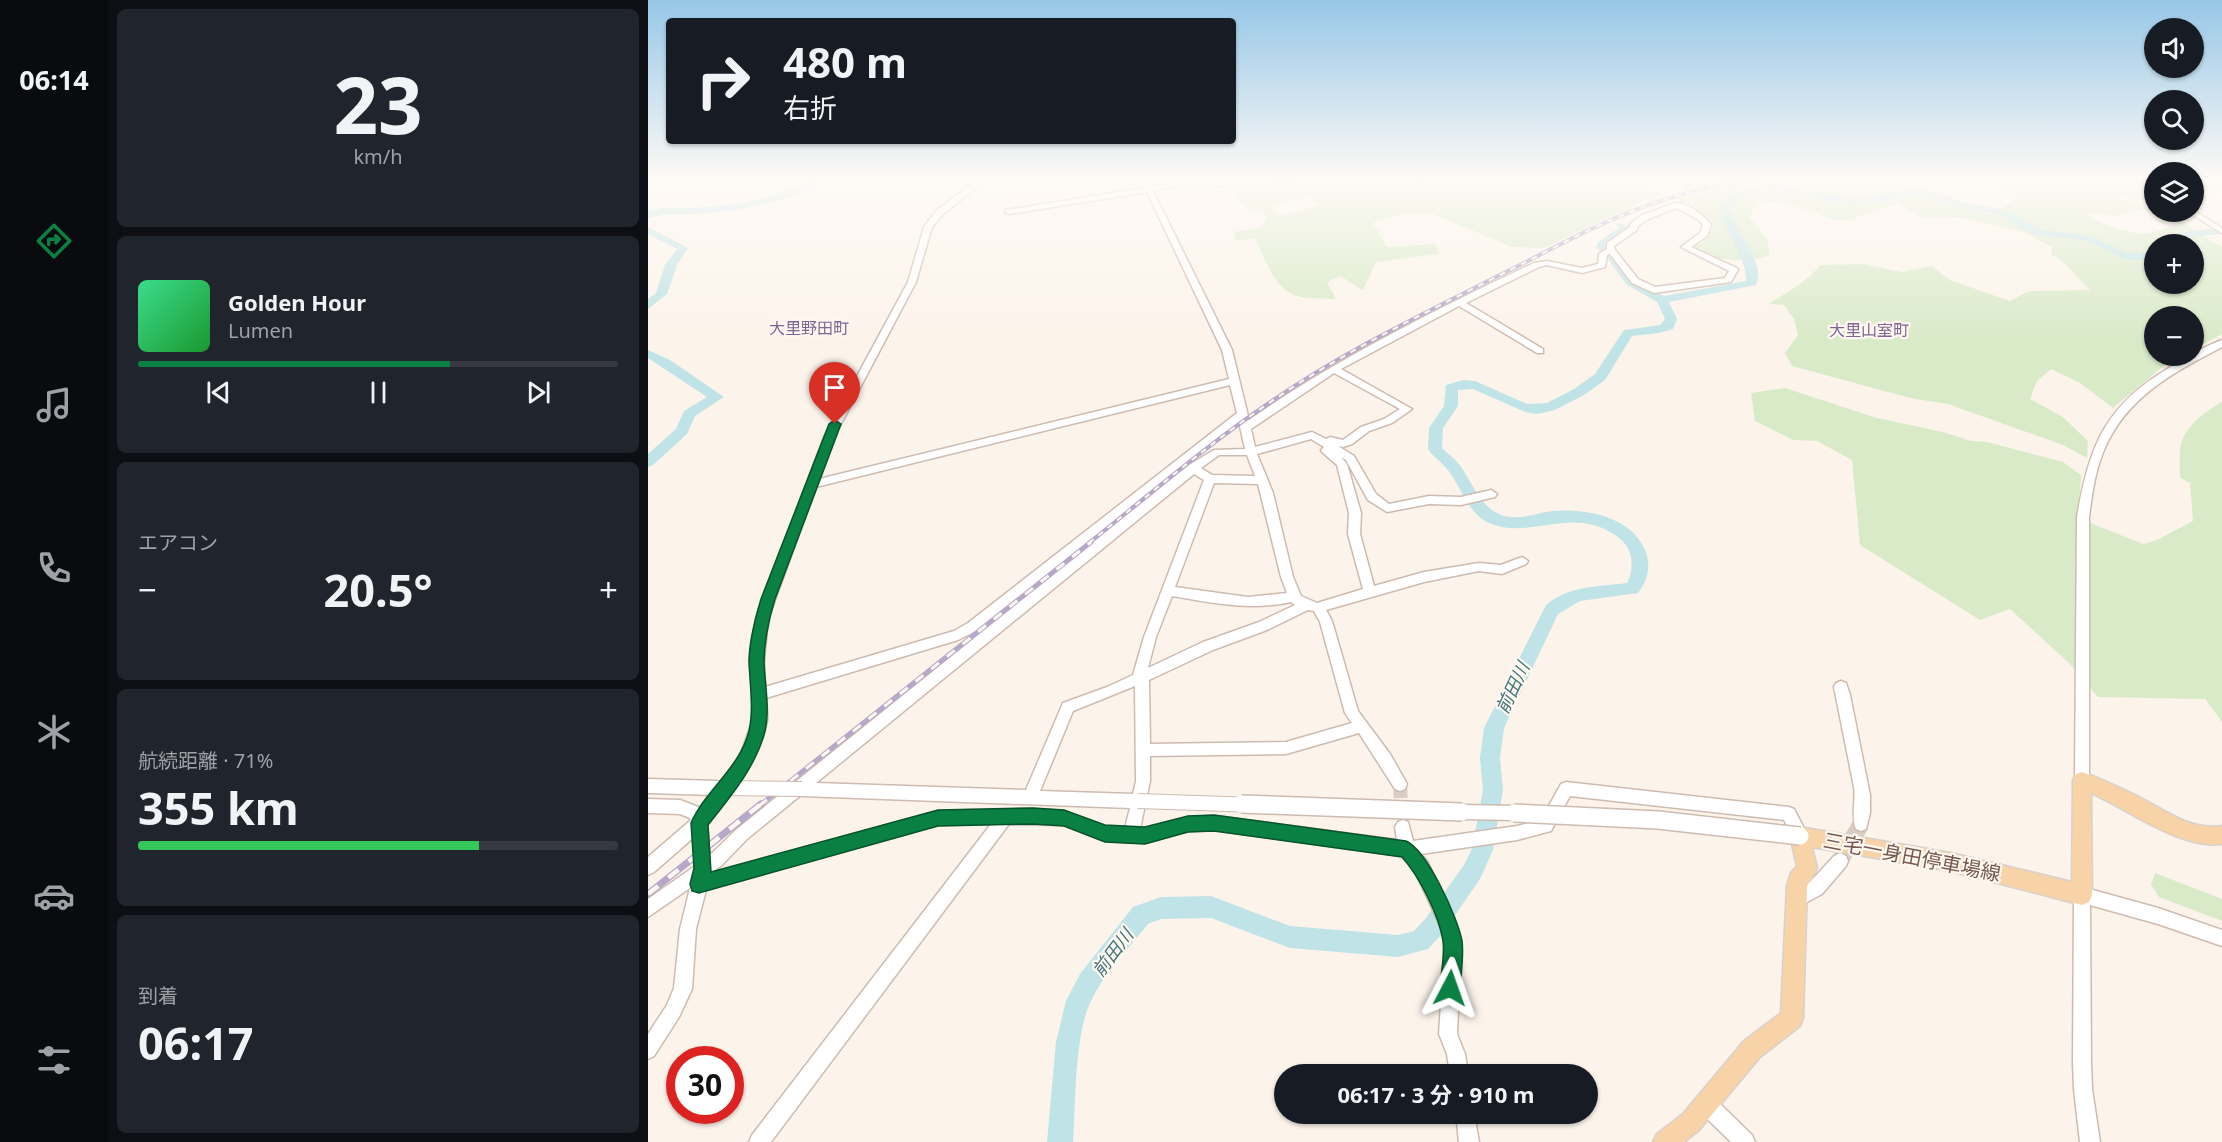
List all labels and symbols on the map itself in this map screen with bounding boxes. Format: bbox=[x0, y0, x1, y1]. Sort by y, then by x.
district label: 大里野田町 bbox=[769, 317, 849, 339]
district label: 大里山室町 bbox=[1829, 319, 1909, 341]
pin bbox=[809, 362, 860, 424]
water label: 前田川 bbox=[1490, 656, 1535, 717]
street label: 三宅一身田停車場線 bbox=[1821, 826, 2003, 887]
water label: 前田川 bbox=[1086, 922, 1139, 981]
position arrow bbox=[1418, 956, 1482, 1020]
speed limit sign: 30 bbox=[666, 1046, 744, 1124]

